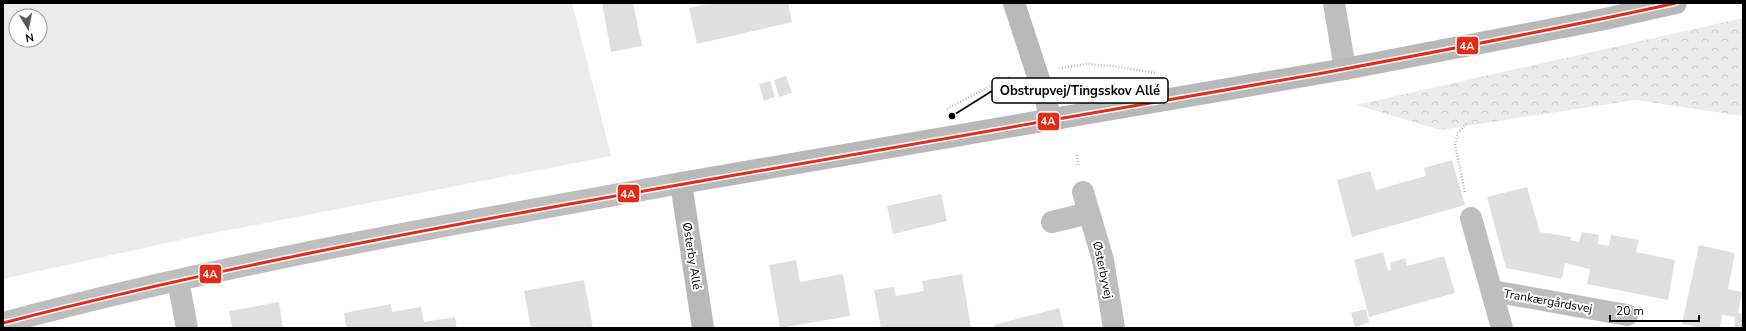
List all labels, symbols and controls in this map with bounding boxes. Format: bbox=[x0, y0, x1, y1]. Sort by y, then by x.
north arrow bbox=[8, 8, 48, 48]
text: N bbox=[24, 29, 35, 45]
line badge: 4A bbox=[1456, 36, 1479, 55]
text: 4A bbox=[1460, 39, 1475, 54]
callout: Obstrupvej/Tingsskov Allé bbox=[992, 78, 1168, 103]
text: Obstrupvej/Tingsskov Allé bbox=[1000, 82, 1160, 100]
line badge: 4A bbox=[1037, 112, 1060, 131]
text: 4A bbox=[1041, 114, 1056, 129]
line badge: 4A bbox=[617, 184, 640, 203]
text: 4A bbox=[621, 187, 636, 202]
street label: Østerby Allé bbox=[679, 221, 705, 291]
street label: Østerbyvej bbox=[1089, 240, 1117, 300]
line badge: 4A bbox=[199, 264, 222, 284]
text: 4A bbox=[203, 267, 218, 282]
street label: Trankærgårdsvej bbox=[1502, 285, 1594, 317]
scale bar bbox=[1610, 297, 1699, 323]
text: 20 m bbox=[1616, 303, 1644, 319]

